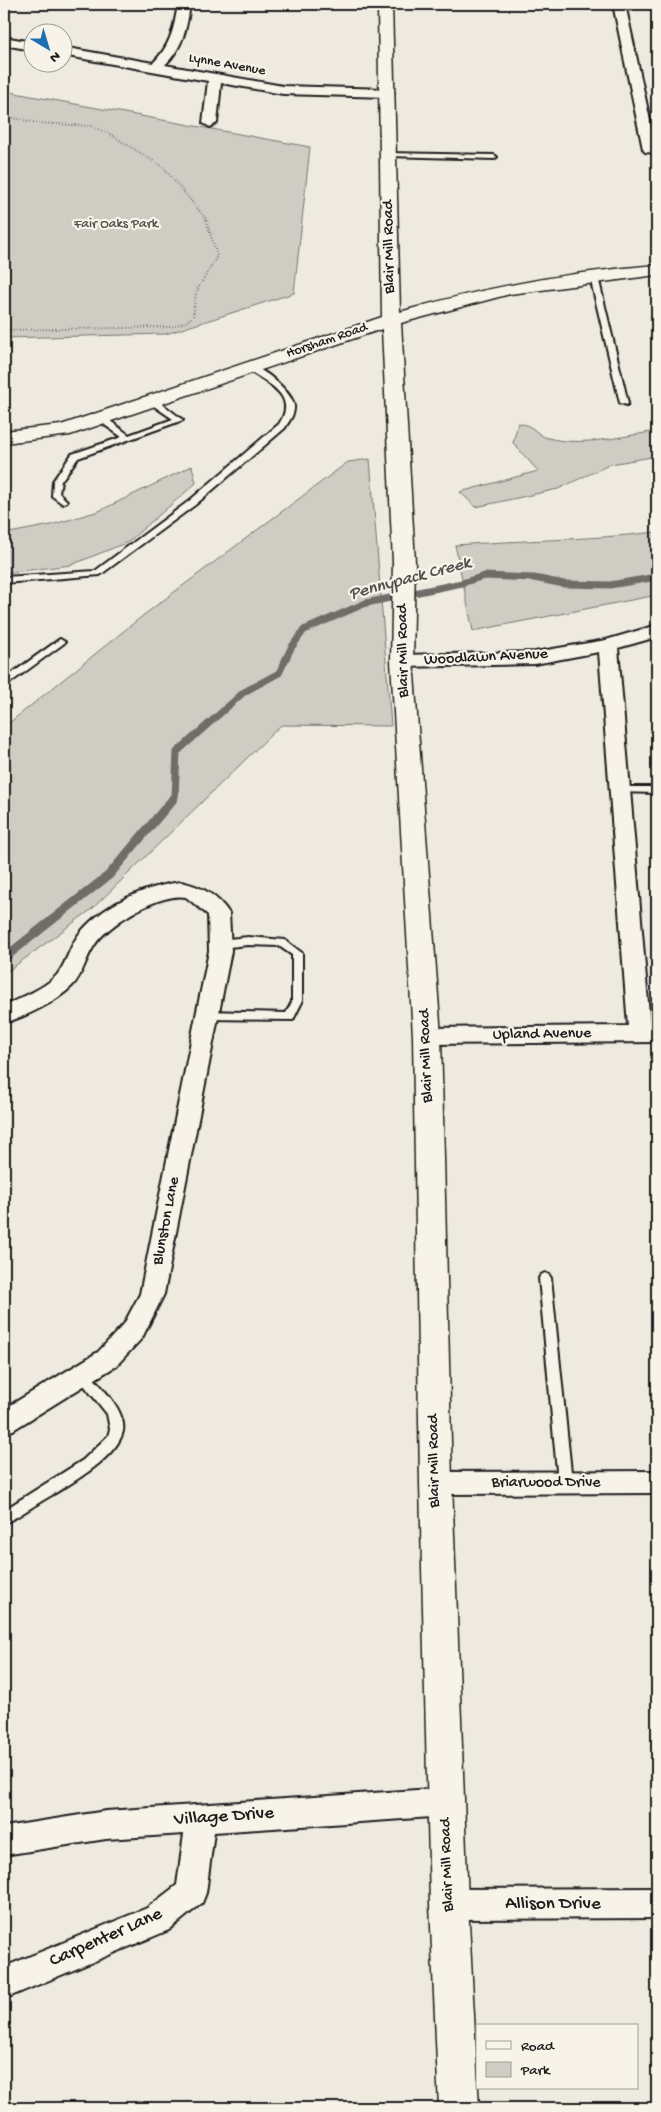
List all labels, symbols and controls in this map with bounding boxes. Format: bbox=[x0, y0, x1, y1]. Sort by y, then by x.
north arrow bbox=[22, 22, 72, 72]
text: N bbox=[46, 47, 63, 66]
street label: Lynne Avenue bbox=[187, 50, 268, 80]
street label: Blair Mill Road bbox=[380, 198, 400, 295]
park label: Fair Oaks Park bbox=[73, 216, 160, 233]
street label: Horsham Road bbox=[284, 319, 371, 363]
water label: Pennypack Creek bbox=[347, 552, 475, 605]
street label: Blair Mill Road bbox=[394, 602, 414, 699]
street label: Woodlawn Avenue bbox=[424, 645, 549, 671]
street label: Blair Mill Road bbox=[416, 1007, 438, 1104]
street label: Upland Avenue bbox=[493, 1025, 592, 1045]
street label: Blunston Lane bbox=[149, 1175, 185, 1268]
street label: Blair Mill Road bbox=[425, 1412, 445, 1509]
street label: Briarwood Drive bbox=[491, 1474, 601, 1493]
street label: Village Drive bbox=[172, 1802, 275, 1832]
street label: Blair Mill Road bbox=[437, 1816, 459, 1913]
street label: Allison Drive bbox=[505, 1893, 601, 1916]
street label: Carpenter Lane bbox=[46, 1903, 166, 1973]
legend bbox=[476, 2024, 638, 2090]
text: Road bbox=[521, 2038, 555, 2056]
text: Park bbox=[520, 2062, 551, 2080]

